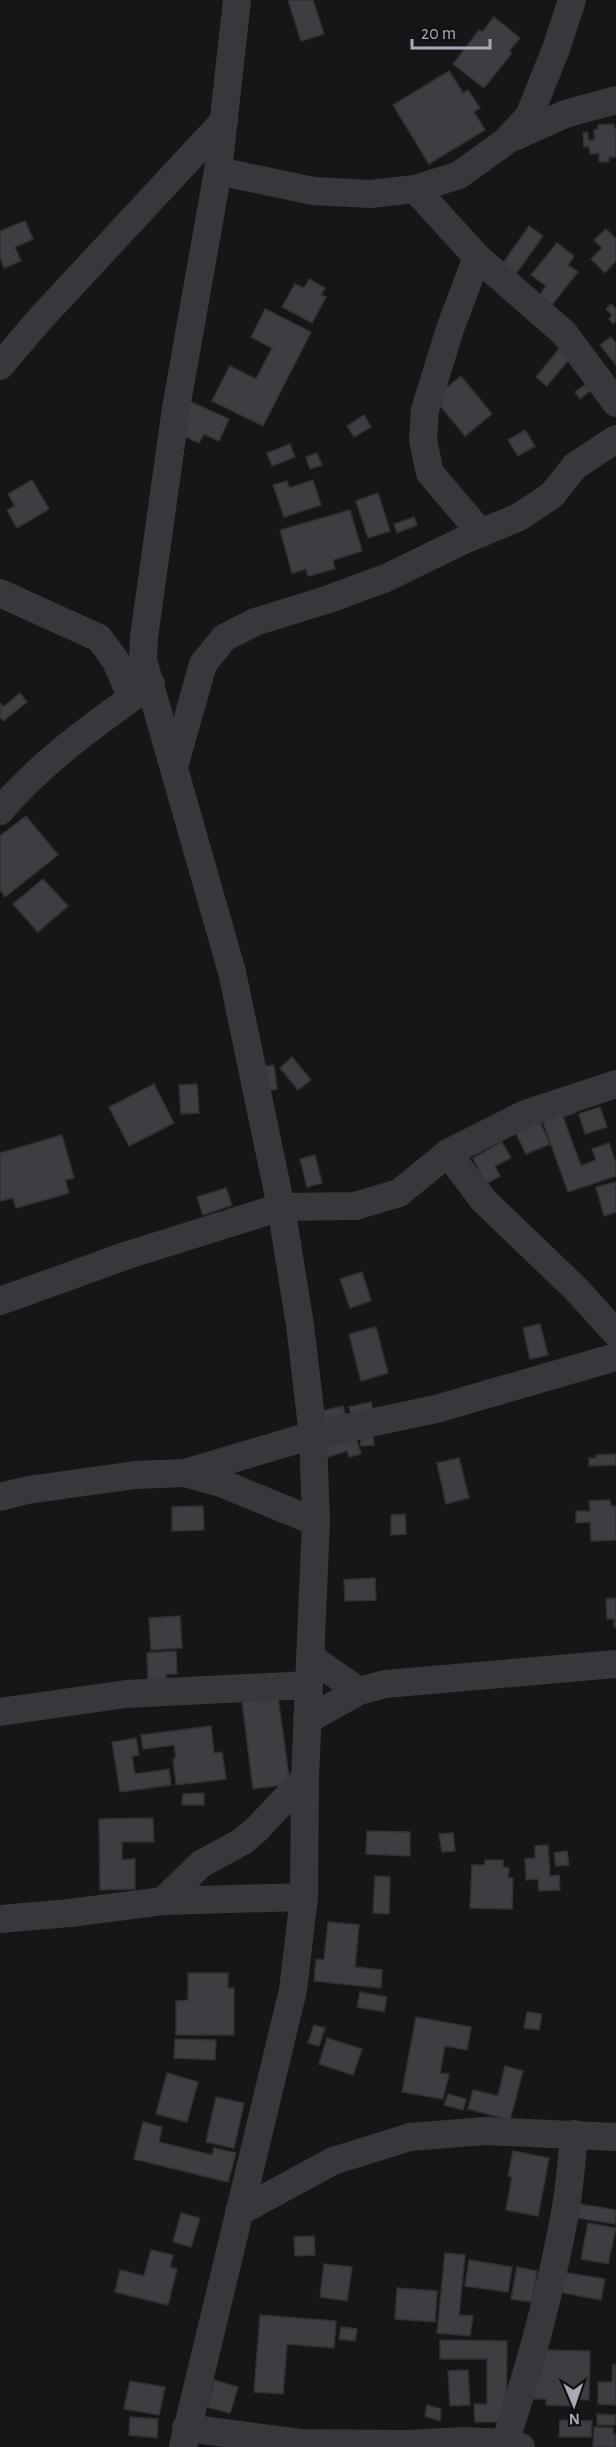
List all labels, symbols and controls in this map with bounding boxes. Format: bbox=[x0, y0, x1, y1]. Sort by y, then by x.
scale bar bbox=[412, 12, 490, 50]
text: 20 m bbox=[421, 25, 456, 43]
north arrow bbox=[544, 2375, 604, 2435]
text: N bbox=[569, 2411, 580, 2427]

